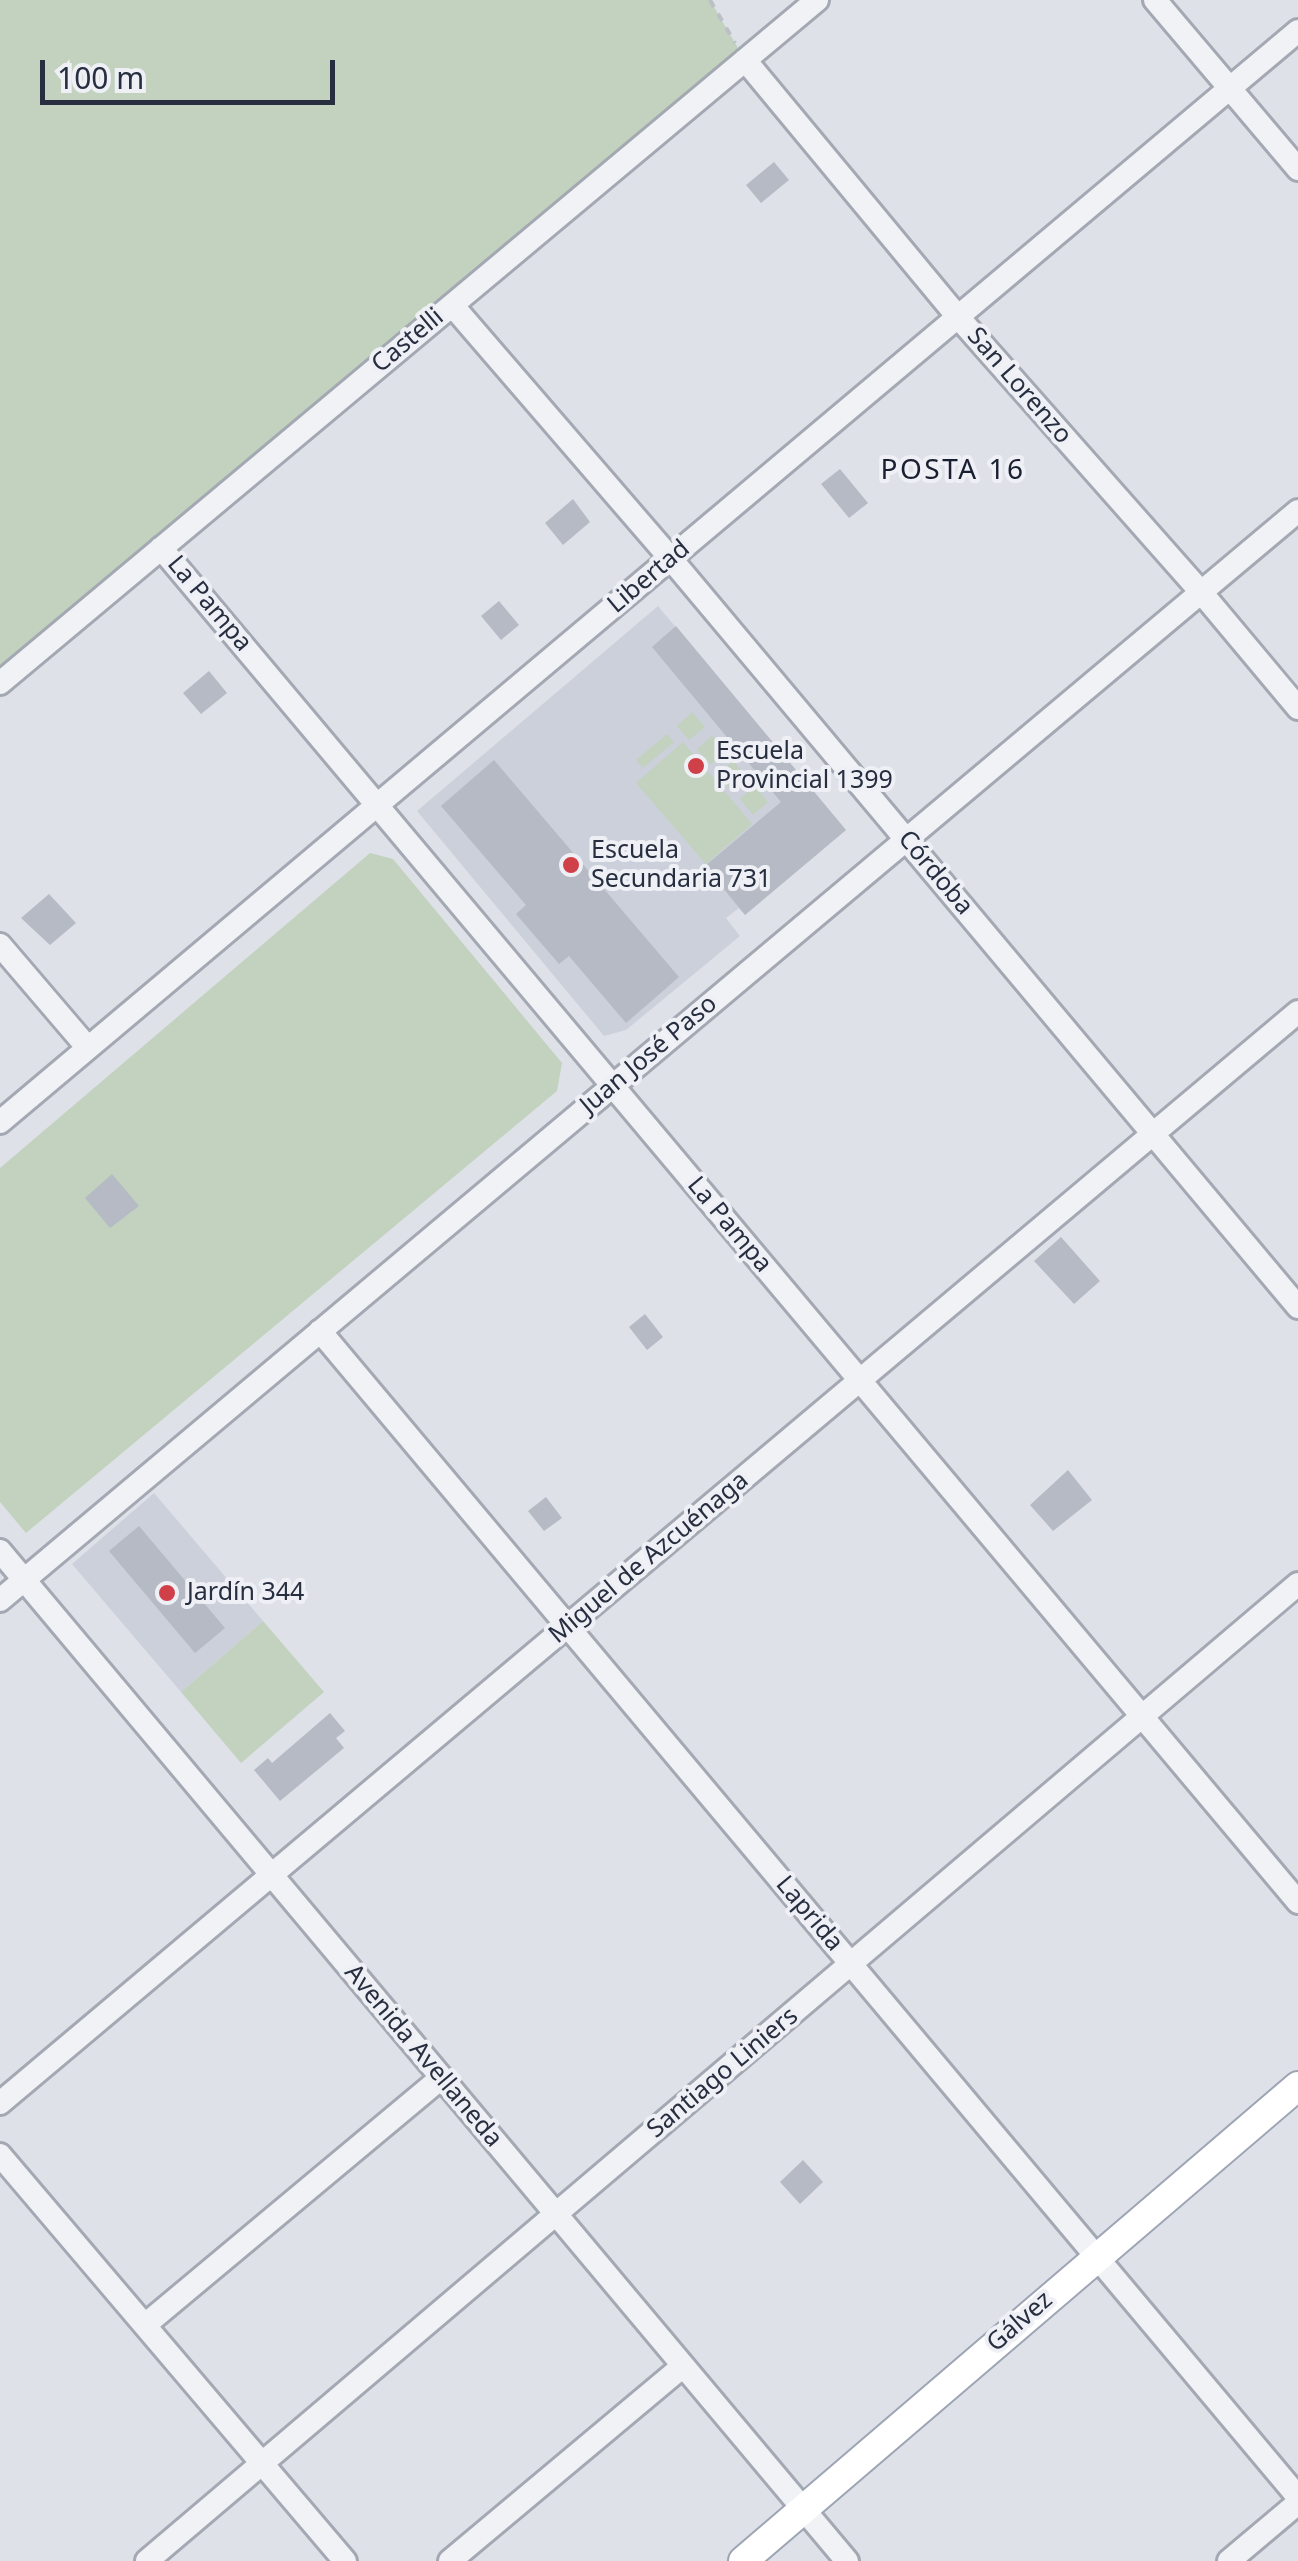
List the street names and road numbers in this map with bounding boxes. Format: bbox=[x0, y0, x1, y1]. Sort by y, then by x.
street label: Castelli bbox=[366, 302, 450, 380]
street label: San Lorenzo bbox=[960, 322, 1078, 450]
street label: Libertad bbox=[602, 534, 696, 620]
street label: La Pampa bbox=[160, 550, 258, 658]
street label: Córdoba bbox=[891, 825, 979, 921]
street label: Juan José Paso bbox=[575, 989, 723, 1121]
street label: La Pampa bbox=[680, 1171, 778, 1279]
street label: Miguel de Azcuénaga bbox=[543, 1466, 755, 1650]
street label: Laprida bbox=[769, 1870, 849, 1958]
street label: Avenida Avellaneda bbox=[338, 1959, 508, 2153]
street label: Santiago Liniers bbox=[642, 2001, 804, 2145]
street label: Gálvez bbox=[981, 2285, 1059, 2359]

